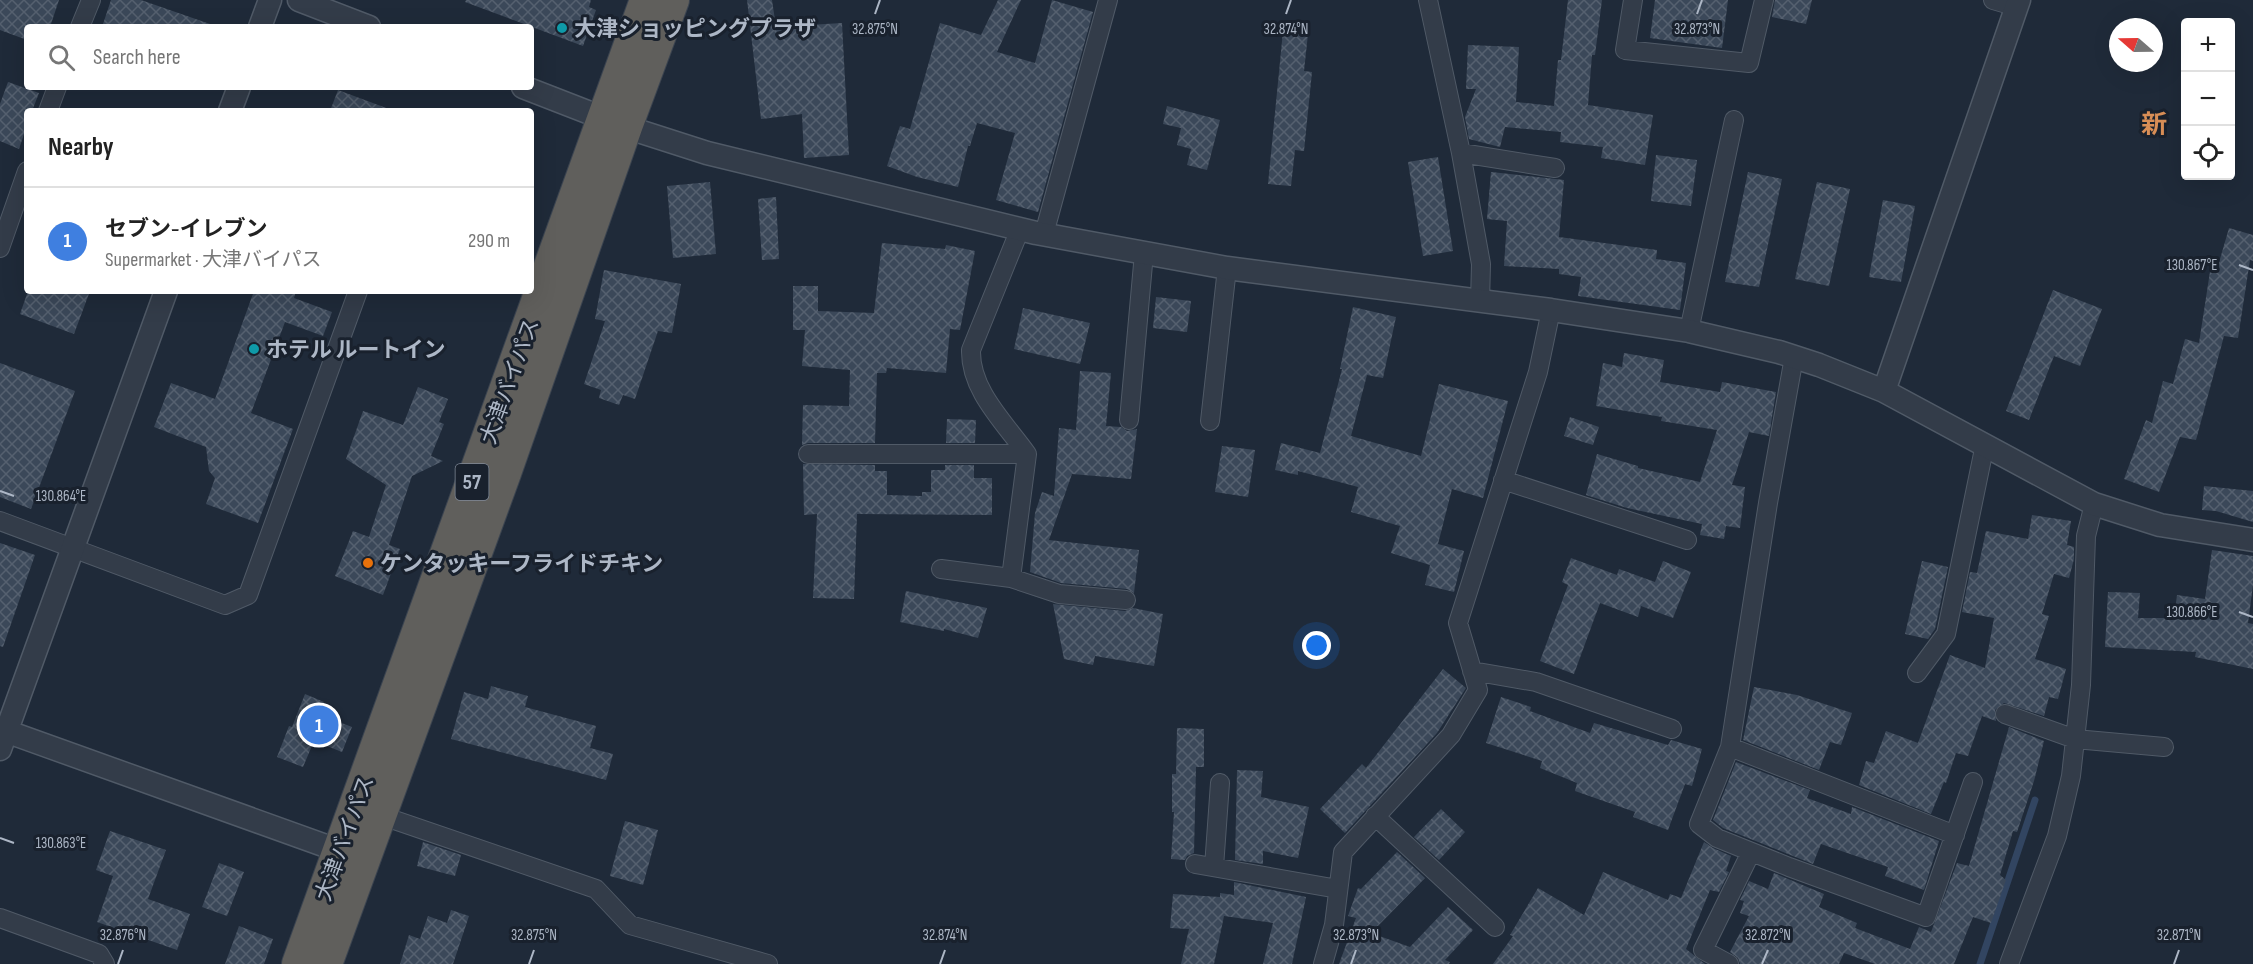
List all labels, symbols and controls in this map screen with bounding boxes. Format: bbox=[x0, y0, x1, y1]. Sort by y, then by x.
place label: 大津ショッピングプラザ bbox=[574, 16, 816, 43]
north arrow bbox=[2109, 18, 2163, 72]
map controls bbox=[2181, 18, 2235, 180]
button: + bbox=[2181, 18, 2235, 72]
text: 32.875°N bbox=[852, 20, 898, 39]
text: 32.874°N bbox=[1264, 20, 1308, 39]
text: 32.873°N bbox=[1674, 20, 1720, 39]
marker: 大津ショッピングプラザ bbox=[555, 21, 569, 35]
search box bbox=[24, 24, 534, 90]
icon: search bbox=[45, 41, 78, 74]
text: Search here bbox=[93, 44, 180, 71]
button: − bbox=[2181, 72, 2235, 126]
district label: 新 bbox=[2141, 110, 2167, 141]
button: locate bbox=[2181, 126, 2235, 180]
text: Nearby bbox=[48, 132, 114, 163]
text: セブン-イレブン bbox=[105, 216, 267, 243]
text: 1 bbox=[64, 229, 71, 253]
text: 290 m bbox=[468, 229, 510, 253]
text: Supermarket · 大津バイパス bbox=[105, 248, 322, 272]
text: 130.867°E bbox=[2167, 256, 2217, 275]
street label: 大津バイパス bbox=[475, 315, 546, 448]
place label: ホテル ルートイン bbox=[266, 337, 445, 364]
marker: ホテル ルートイン bbox=[247, 342, 261, 356]
road number: 57 bbox=[456, 464, 488, 500]
text: 130.864°E bbox=[36, 487, 86, 506]
place label: ケンタッキーフライドチキン bbox=[380, 551, 663, 578]
marker: ケンタッキーフライドチキン bbox=[361, 556, 375, 570]
text: 130.866°E bbox=[2167, 603, 2217, 622]
your location bbox=[1302, 631, 1331, 660]
pin: 1 bbox=[300, 702, 338, 748]
street label: 大津バイパス bbox=[310, 772, 381, 905]
text: 130.863°E bbox=[36, 834, 86, 853]
text: 32.876°N bbox=[100, 926, 146, 945]
text: 32.875°N bbox=[511, 926, 557, 945]
text: 32.874°N bbox=[923, 926, 967, 945]
text: 32.873°N bbox=[1333, 926, 1379, 945]
text: 32.872°N bbox=[1745, 926, 1791, 945]
text: 32.871°N bbox=[2157, 926, 2201, 945]

